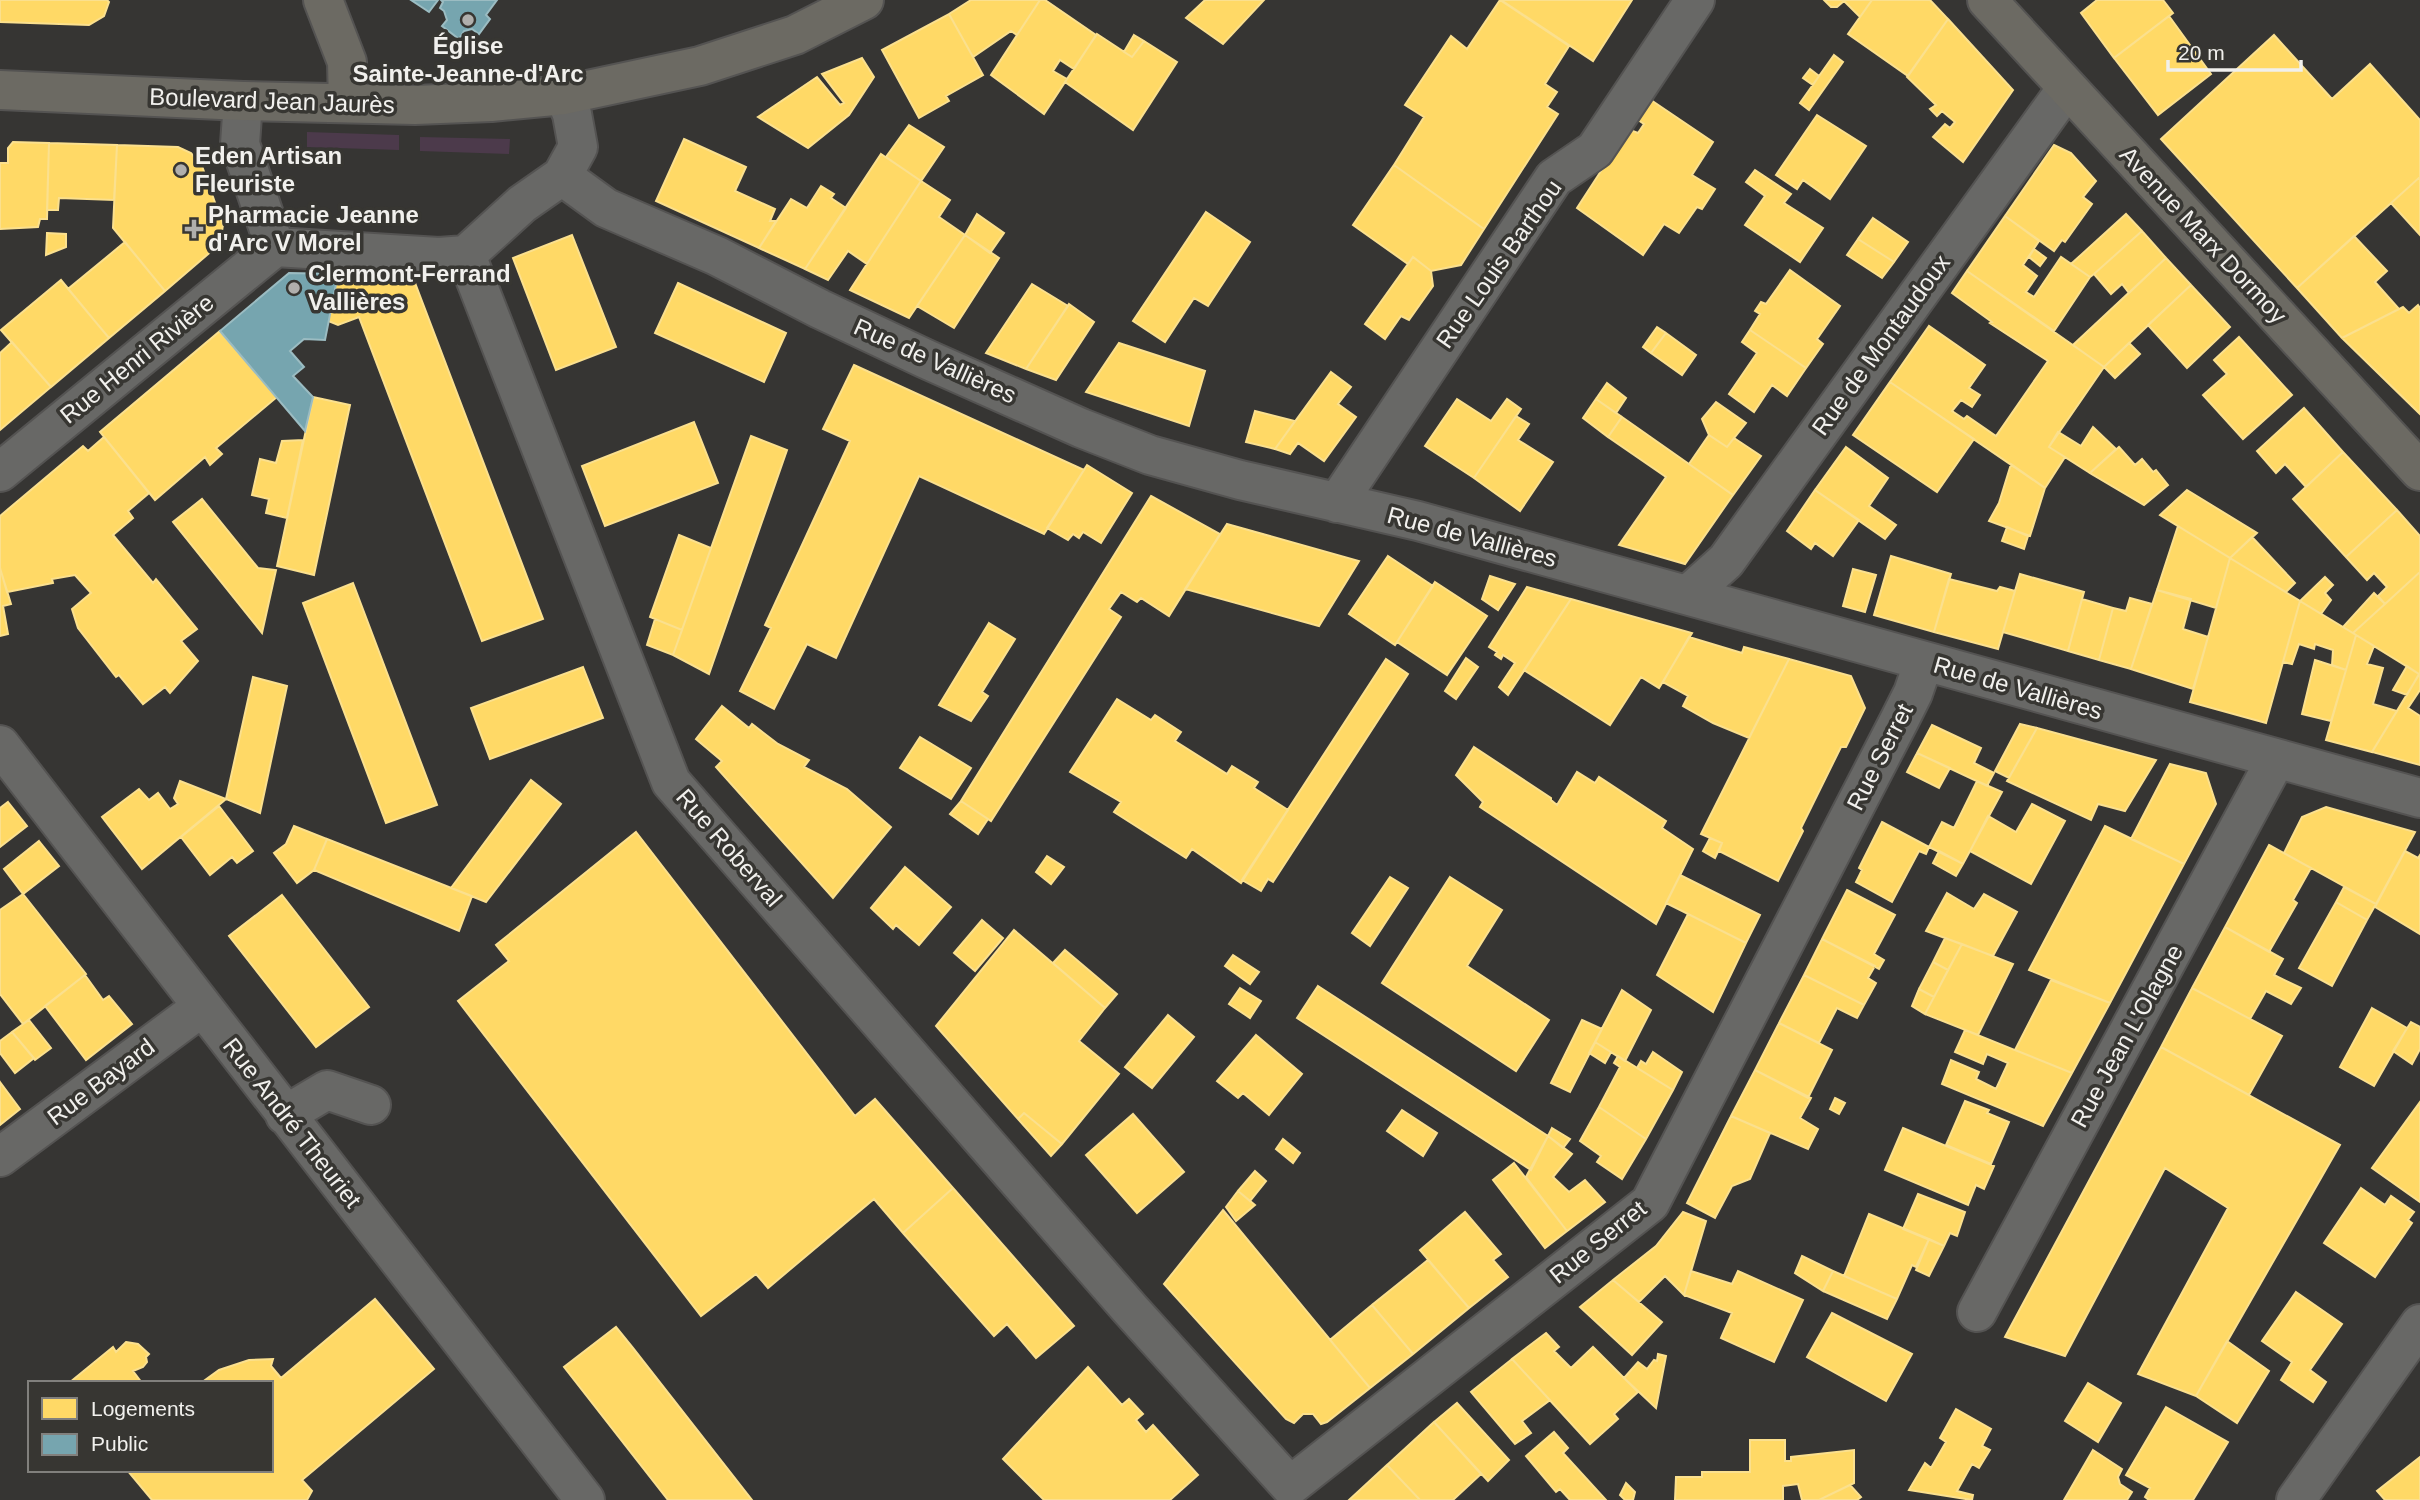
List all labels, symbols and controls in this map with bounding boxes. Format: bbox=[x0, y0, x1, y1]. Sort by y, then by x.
marker: Église Sainte-Jeanne-d'Arc bbox=[460, 12, 476, 28]
scale bar bbox=[2168, 28, 2301, 72]
place label: Église Sainte-Jeanne-d'Arc bbox=[352, 32, 584, 87]
text: 20 m bbox=[2178, 41, 2225, 64]
street label: Boulevard Jean Jaurès bbox=[149, 83, 395, 118]
street label: Avenue Marx Dormoy bbox=[2114, 141, 2292, 329]
place label: Eden Artisan Fleuriste bbox=[195, 142, 342, 197]
marker: Eden Artisan Fleuriste bbox=[173, 162, 189, 178]
street label: Rue Louis Barthou bbox=[1431, 175, 1567, 353]
place label: Pharmacie Jeanne d'Arc V Morel bbox=[208, 201, 419, 256]
marker: Pharmacie Jeanne d'Arc V Morel bbox=[186, 221, 202, 237]
street label: Rue de Montaudoux bbox=[1806, 249, 1955, 440]
place label: Clermont-Ferrand Vallières bbox=[308, 260, 511, 315]
marker: Clermont-Ferrand Vallières bbox=[286, 280, 302, 296]
street label: Rue Henri Rivière bbox=[55, 289, 219, 429]
street label: Rue de Vallières bbox=[850, 313, 1020, 408]
street label: Rue de Vallières bbox=[1384, 501, 1560, 572]
street label: Rue de Vallières bbox=[1931, 651, 2106, 725]
street label: Rue Serret bbox=[1841, 699, 1918, 815]
street label: Rue Roberval bbox=[671, 783, 788, 912]
street label: Rue Jean L'Olagne bbox=[2065, 940, 2188, 1132]
street label: Rue Bayard bbox=[42, 1033, 159, 1131]
street label: Rue André Theuriet bbox=[218, 1033, 367, 1213]
street label: Rue Serret bbox=[1544, 1194, 1652, 1289]
legend bbox=[28, 1381, 273, 1472]
text: Logements bbox=[91, 1397, 195, 1420]
text: Public bbox=[91, 1432, 148, 1455]

